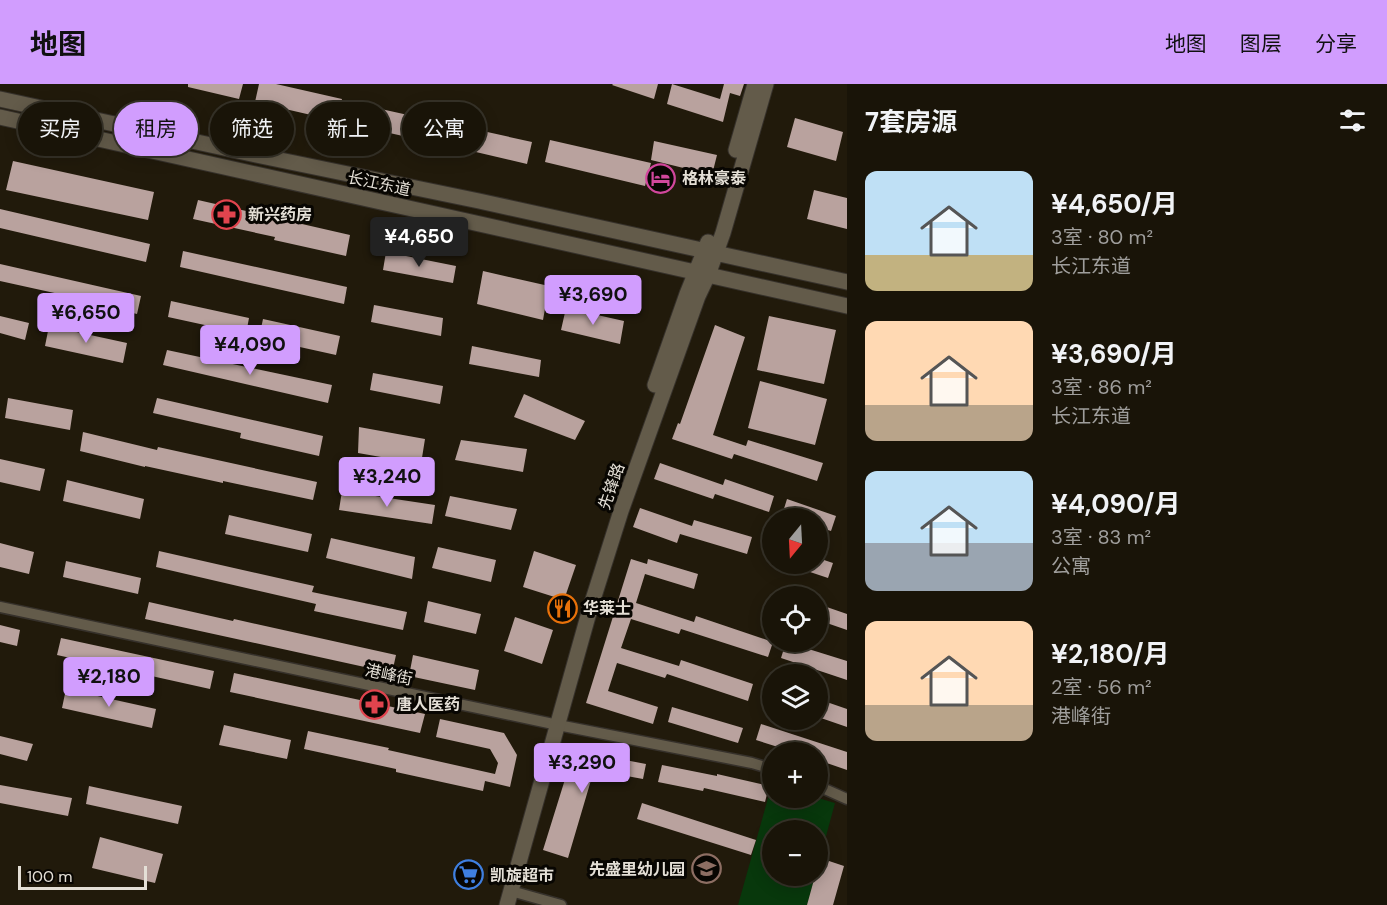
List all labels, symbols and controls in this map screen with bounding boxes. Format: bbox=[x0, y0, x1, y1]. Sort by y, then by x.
text: 地图 bbox=[30, 26, 86, 63]
text: 地图 bbox=[1165, 30, 1207, 58]
text: 图层 bbox=[1240, 30, 1282, 58]
text: 分享 bbox=[1315, 30, 1357, 58]
chip: 买房 bbox=[18, 102, 102, 156]
chip: 租房 bbox=[114, 102, 198, 156]
chip: 筛选 bbox=[210, 102, 294, 156]
chip: 新上 bbox=[306, 102, 390, 156]
chip: 公寓 bbox=[402, 102, 486, 156]
icon: filters bbox=[1336, 104, 1369, 137]
text: 7套房源 bbox=[865, 105, 957, 139]
hotel icon: 格林豪泰 bbox=[645, 162, 677, 194]
street label: 长江东道 bbox=[345, 167, 412, 200]
place label: 格林豪泰 bbox=[682, 168, 746, 189]
text: ¥4,650/月 bbox=[1051, 187, 1178, 221]
icon: home bbox=[913, 195, 985, 267]
pharmacy icon: 新兴药房 bbox=[211, 198, 243, 230]
place label: 新兴药房 bbox=[248, 204, 312, 225]
pin: ¥4,650 bbox=[370, 217, 468, 268]
text: ¥4,650 bbox=[384, 223, 454, 249]
text: 3室 · 80 m² bbox=[1051, 224, 1153, 250]
text: 长江东道 bbox=[1051, 253, 1131, 279]
pin: ¥3,690 bbox=[544, 275, 642, 326]
text: ¥3,690 bbox=[558, 281, 628, 307]
pin: ¥6,650 bbox=[37, 293, 135, 344]
text: ¥6,650 bbox=[51, 299, 121, 325]
pin: ¥4,090 bbox=[201, 325, 299, 376]
text: ¥4,090 bbox=[214, 331, 286, 357]
text: ¥3,690/月 bbox=[1051, 337, 1177, 371]
icon: home bbox=[913, 345, 985, 417]
text: 3室 · 86 m² bbox=[1051, 374, 1152, 400]
text: 长江东道 bbox=[1051, 403, 1131, 429]
pin: ¥3,240 bbox=[338, 457, 436, 508]
street label: 先锋路 bbox=[594, 460, 629, 512]
text: ¥3,240 bbox=[353, 463, 421, 489]
text: ¥4,090/月 bbox=[1051, 487, 1180, 521]
icon: home bbox=[913, 495, 985, 567]
north arrow bbox=[762, 508, 828, 574]
map controls bbox=[762, 508, 828, 886]
text: 3室 · 83 m² bbox=[1051, 524, 1151, 550]
text: 公寓 bbox=[1051, 553, 1091, 579]
button: locate bbox=[762, 586, 828, 652]
restaurant icon: 华莱士 bbox=[546, 592, 578, 624]
place label: 华莱士 bbox=[583, 598, 631, 619]
text: ¥2,180/月 bbox=[1051, 637, 1170, 671]
icon: home bbox=[913, 645, 985, 717]
pin: ¥2,180 bbox=[60, 657, 158, 708]
street label: 港峰街 bbox=[363, 659, 415, 690]
text: ¥2,180 bbox=[77, 663, 141, 689]
button: layers bbox=[762, 664, 828, 730]
text: 2室 · 56 m² bbox=[1051, 674, 1152, 700]
pharmacy icon: 唐人医药 bbox=[359, 688, 391, 720]
place label: 唐人医药 bbox=[396, 694, 460, 715]
text: 港峰街 bbox=[1051, 703, 1111, 729]
button: + bbox=[762, 742, 828, 808]
pin: ¥3,290 bbox=[533, 743, 631, 794]
text: ¥3,290 bbox=[548, 749, 616, 775]
button: − bbox=[762, 820, 828, 886]
school or university icon: 先盛里幼儿园 bbox=[690, 853, 722, 885]
supermarket icon: 凯旋超市 bbox=[453, 859, 485, 891]
place label: 先盛里幼儿园 bbox=[589, 859, 685, 880]
scale bar bbox=[18, 863, 147, 890]
place label: 凯旋超市 bbox=[490, 865, 554, 886]
text: 100 m bbox=[27, 866, 72, 887]

